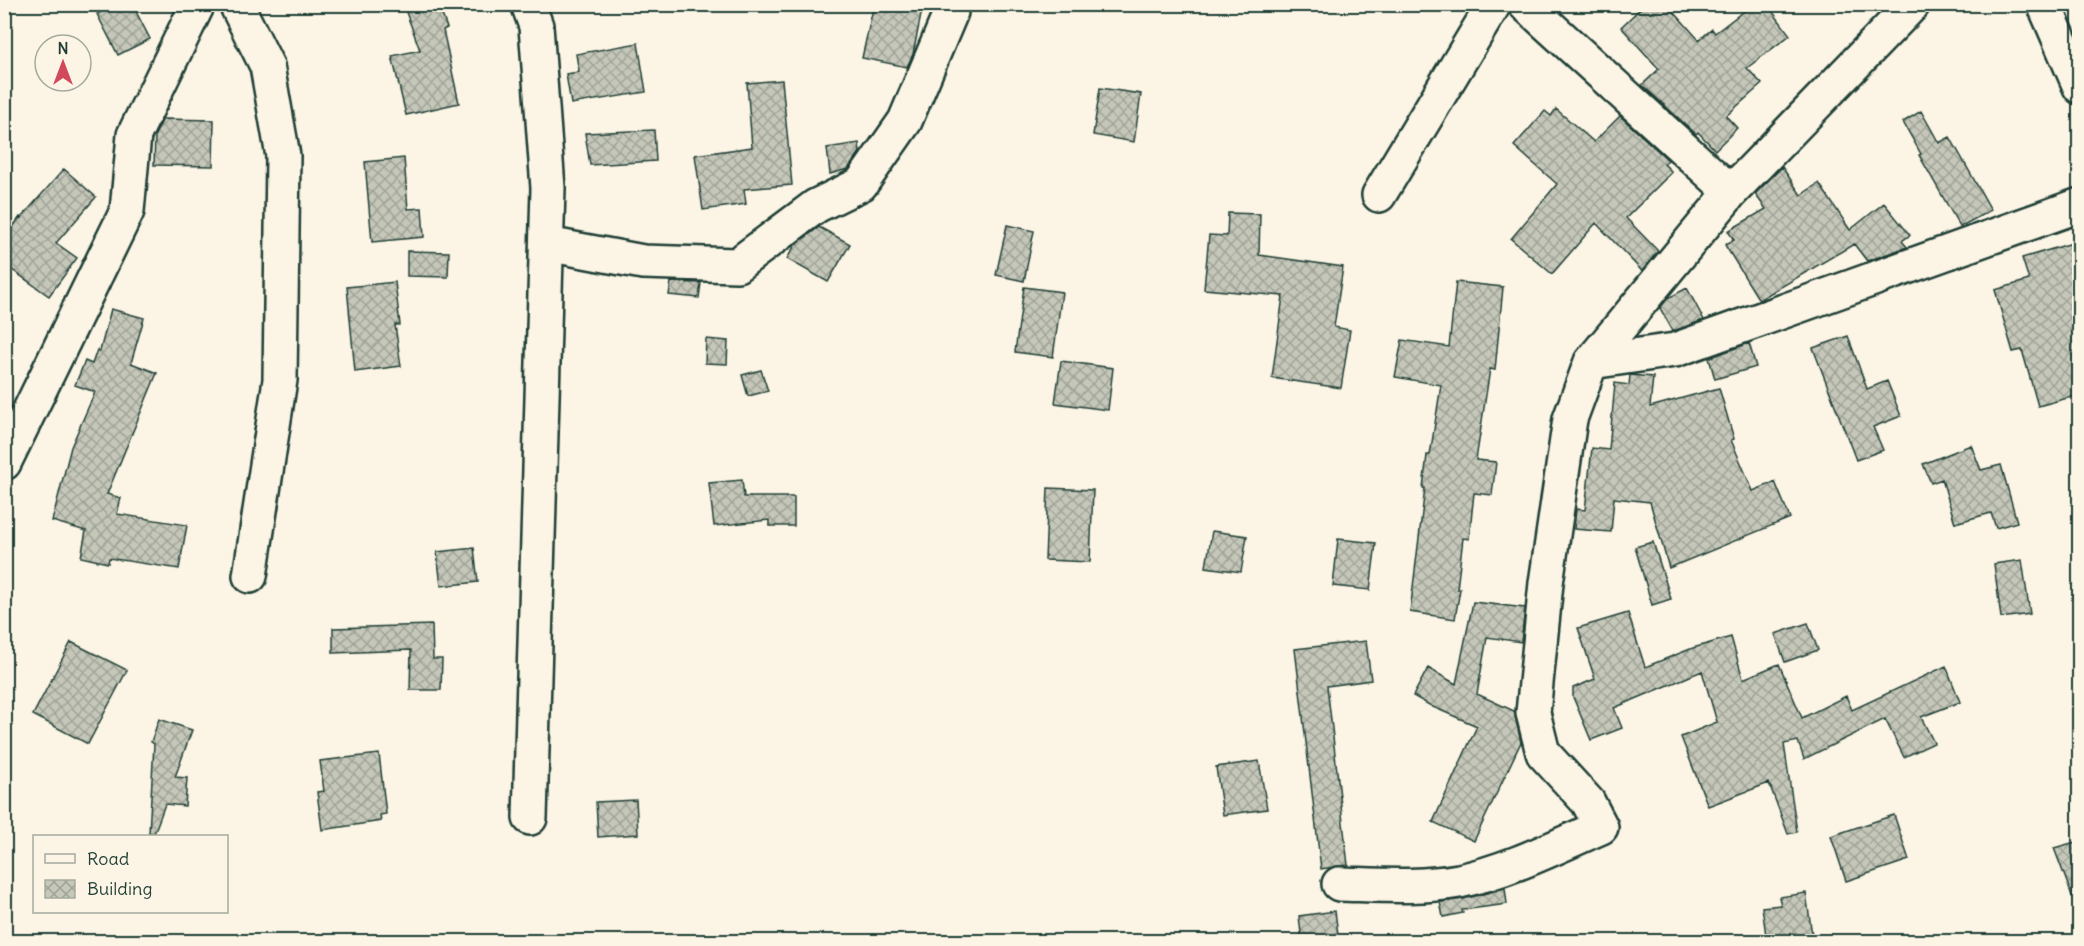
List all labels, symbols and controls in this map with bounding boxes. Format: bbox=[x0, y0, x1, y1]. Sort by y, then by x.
north arrow bbox=[33, 33, 93, 93]
text: N bbox=[57, 38, 69, 58]
legend bbox=[33, 835, 228, 913]
text: Road bbox=[87, 847, 130, 870]
text: Building bbox=[87, 877, 152, 900]

